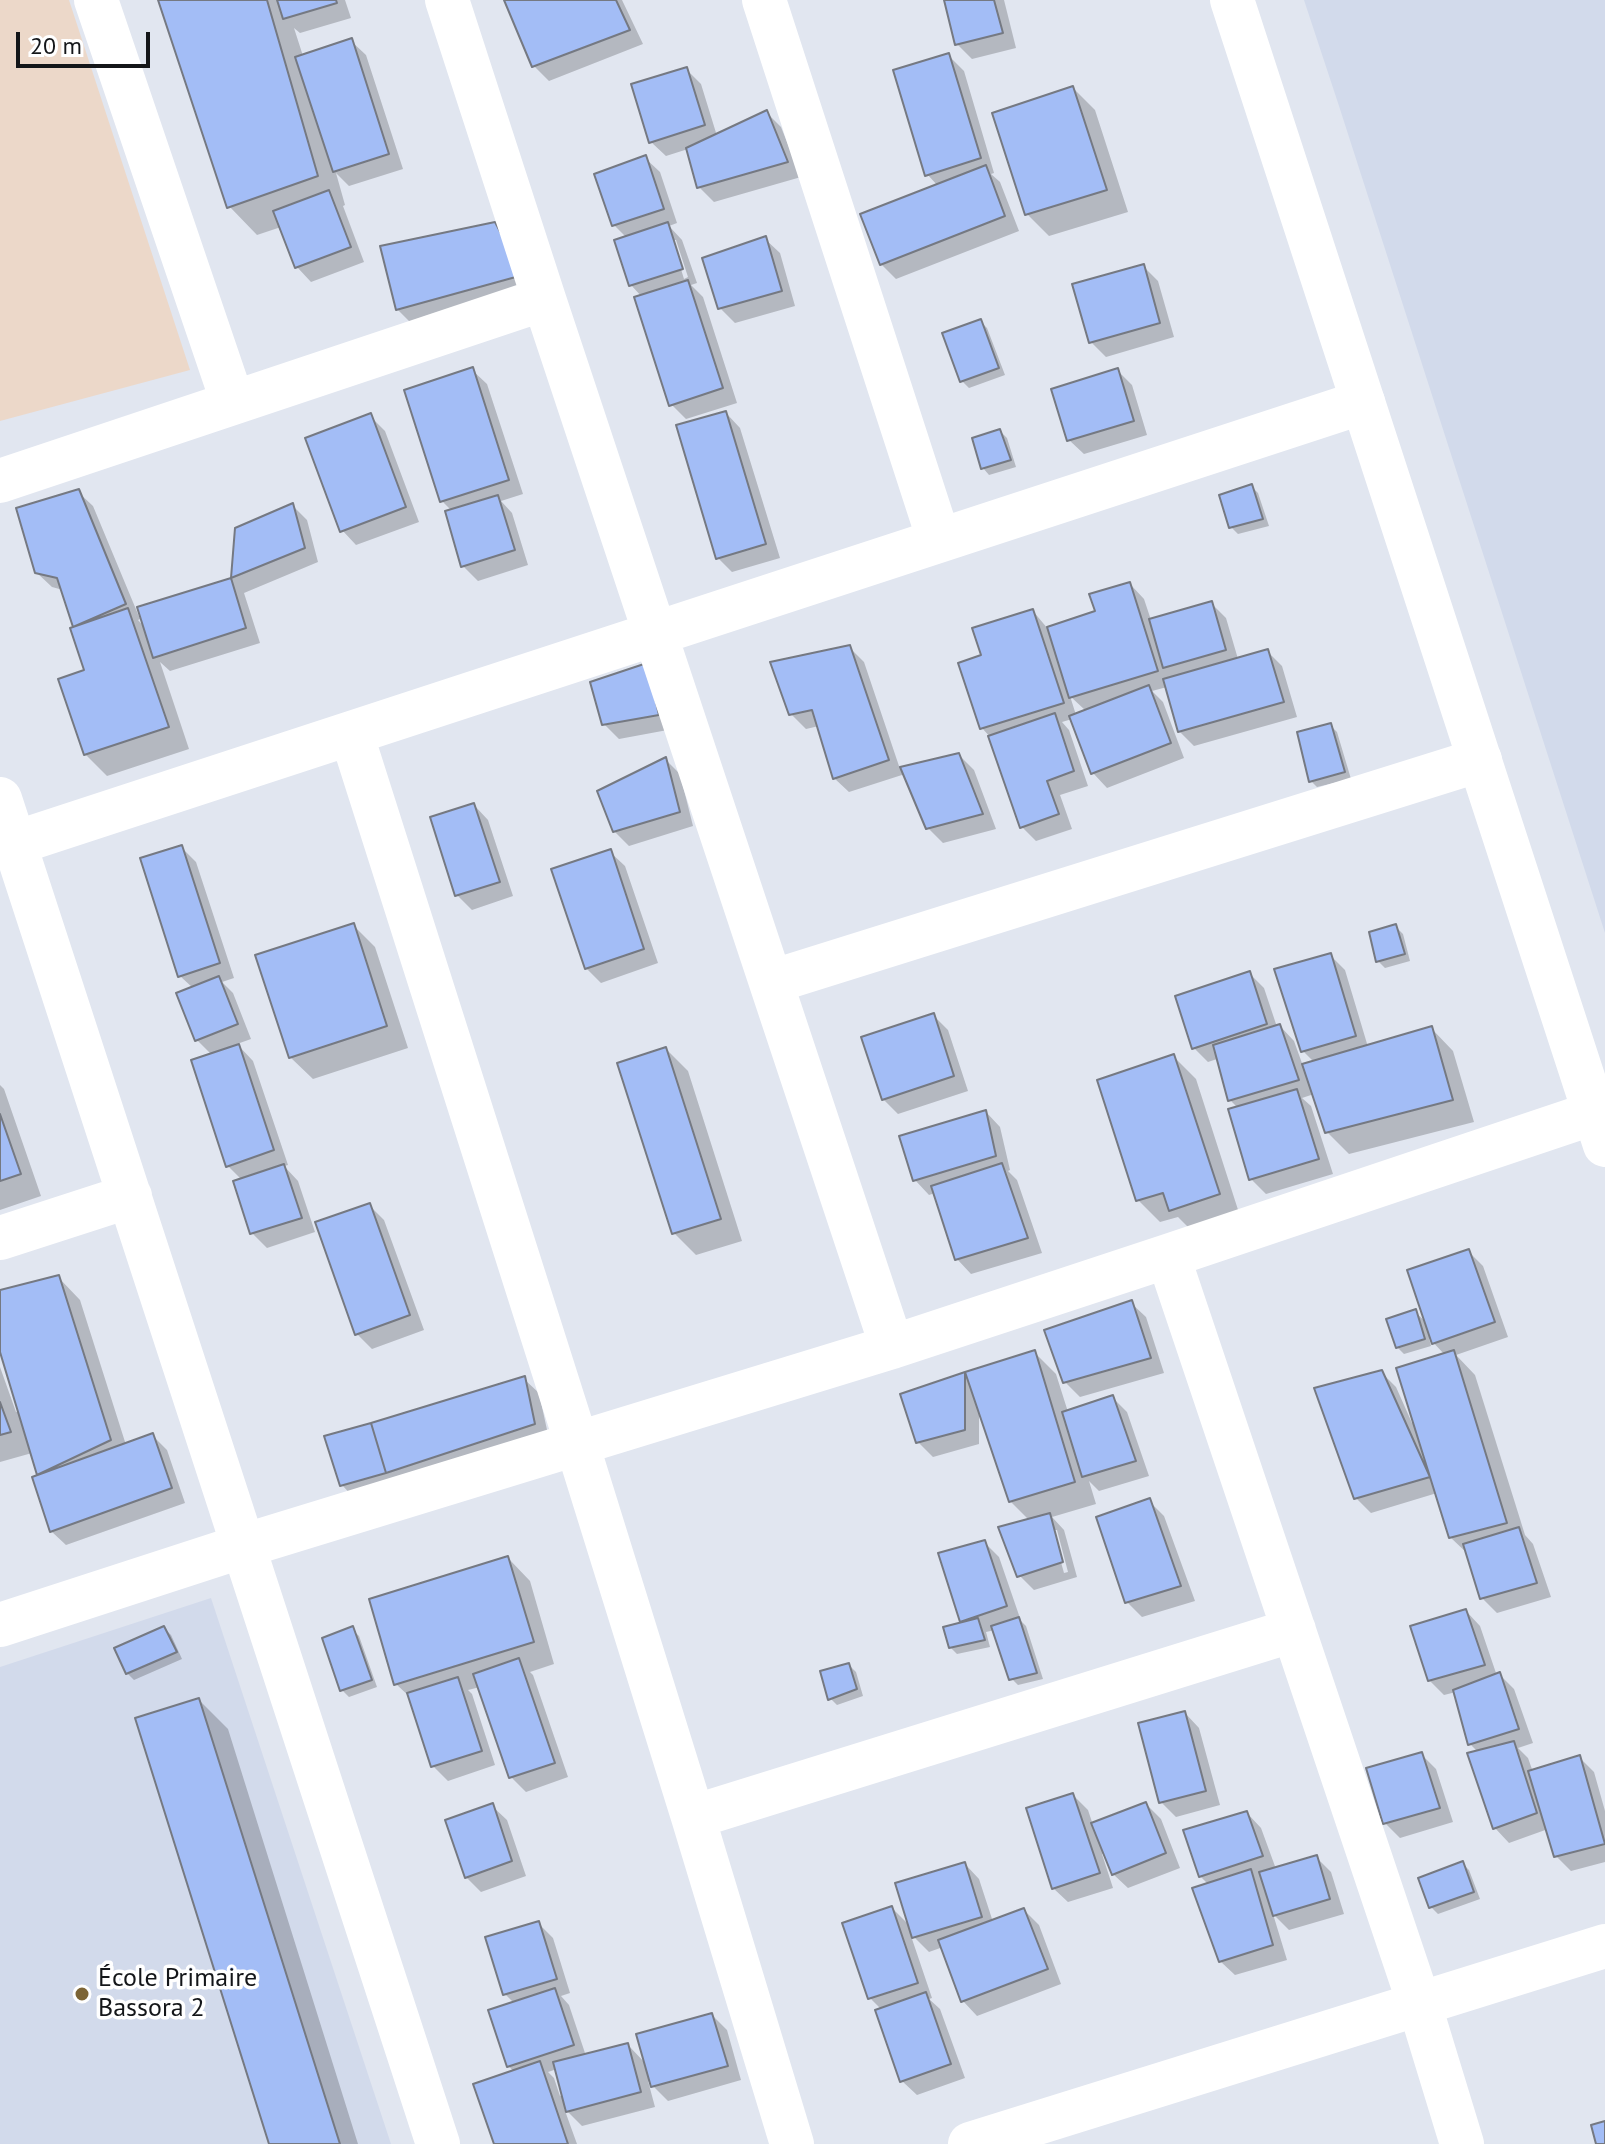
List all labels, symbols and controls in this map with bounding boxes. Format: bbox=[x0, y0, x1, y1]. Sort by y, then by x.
scale bar bbox=[20, 16, 154, 66]
text: 20 m bbox=[30, 30, 82, 61]
place label: École Primaire Bassora 2 bbox=[98, 1963, 257, 2024]
marker: École Primaire Bassora 2 bbox=[73, 1985, 91, 2003]

